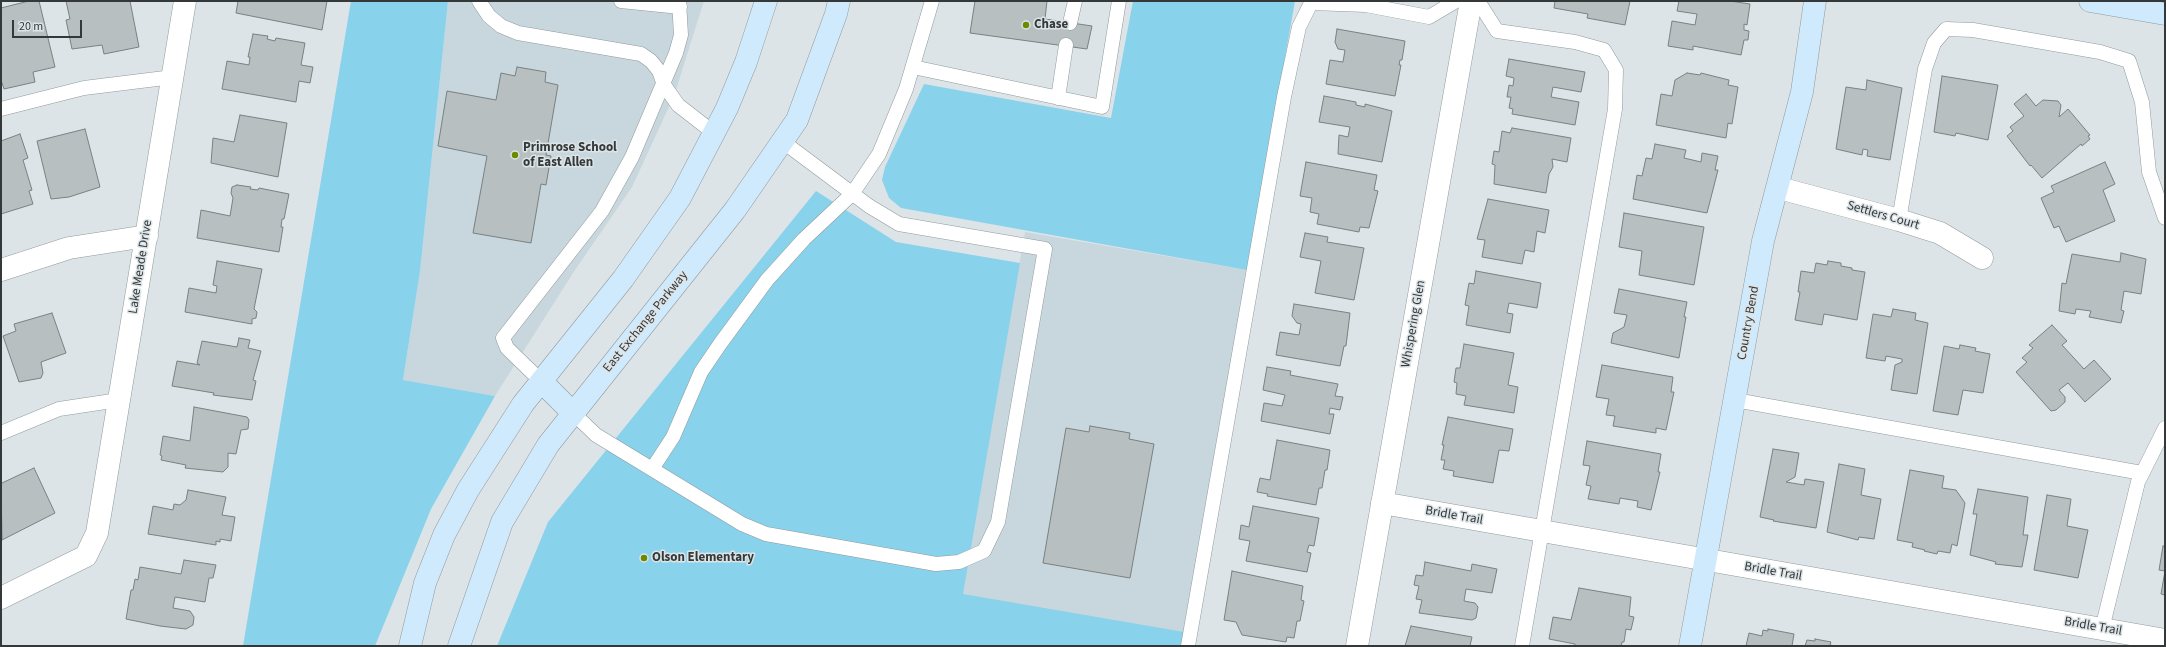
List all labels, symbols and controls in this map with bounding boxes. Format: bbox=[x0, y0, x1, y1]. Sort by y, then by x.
scale bar bbox=[14, 12, 84, 38]
place label: Chase bbox=[1034, 17, 1068, 33]
text: 20 m bbox=[19, 18, 43, 35]
marker: Chase bbox=[1021, 20, 1031, 30]
place label: Primrose School of East Allen bbox=[523, 140, 617, 171]
marker: Primrose School of East Allen bbox=[510, 150, 520, 160]
street label: Settlers Court bbox=[1845, 198, 1921, 234]
street label: Lake Meade Drive bbox=[126, 219, 156, 315]
street label: East Exchange Parkway bbox=[600, 268, 692, 376]
street label: Whispering Glen bbox=[1399, 279, 1429, 369]
street label: Country Bend bbox=[1735, 285, 1763, 361]
street label: Bridle Trail bbox=[1424, 503, 1484, 529]
place label: Olson Elementary bbox=[652, 550, 754, 566]
marker: Olson Elementary bbox=[639, 553, 649, 563]
street label: Bridle Trail bbox=[1743, 559, 1803, 585]
street label: Bridle Trail bbox=[2063, 614, 2123, 640]

